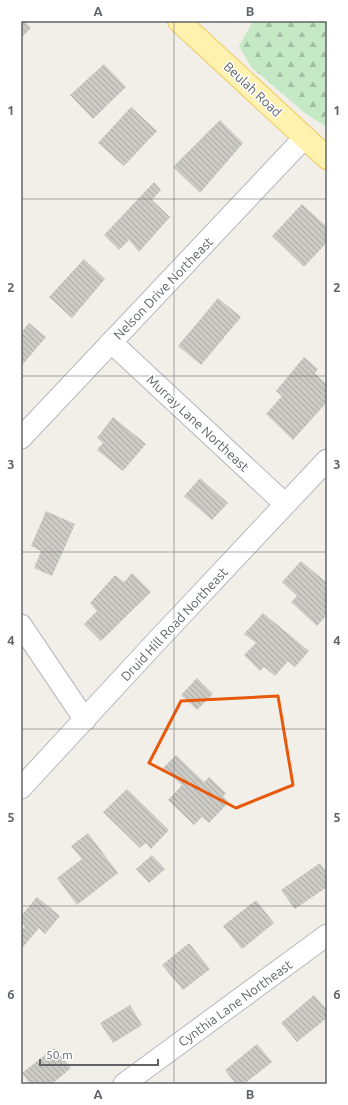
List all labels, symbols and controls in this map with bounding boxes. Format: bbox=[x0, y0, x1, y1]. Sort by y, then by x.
text: A bbox=[93, 4, 103, 18]
text: B bbox=[246, 4, 255, 18]
street label: Beulah Road bbox=[221, 59, 285, 119]
text: 1 bbox=[7, 103, 15, 117]
text: 1 bbox=[333, 103, 341, 117]
street label: Nelson Drive Northeast bbox=[111, 234, 215, 342]
text: 2 bbox=[7, 280, 15, 294]
text: 2 bbox=[333, 280, 341, 294]
street label: Murray Lane Northeast bbox=[144, 372, 252, 474]
text: 3 bbox=[7, 457, 15, 471]
text: 3 bbox=[333, 457, 341, 471]
street label: Druid Hill Road Northeast bbox=[118, 565, 230, 683]
text: 4 bbox=[7, 633, 15, 647]
text: 4 bbox=[333, 633, 341, 647]
text: 5 bbox=[7, 810, 15, 824]
text: 5 bbox=[333, 810, 341, 824]
street label: Cynthia Lane Northeast bbox=[176, 957, 294, 1049]
text: 6 bbox=[7, 987, 15, 1001]
text: 6 bbox=[333, 987, 341, 1001]
scale bar bbox=[40, 1041, 158, 1067]
text: 50 m bbox=[46, 1048, 73, 1061]
text: A bbox=[93, 1087, 103, 1101]
text: B bbox=[246, 1087, 255, 1101]

